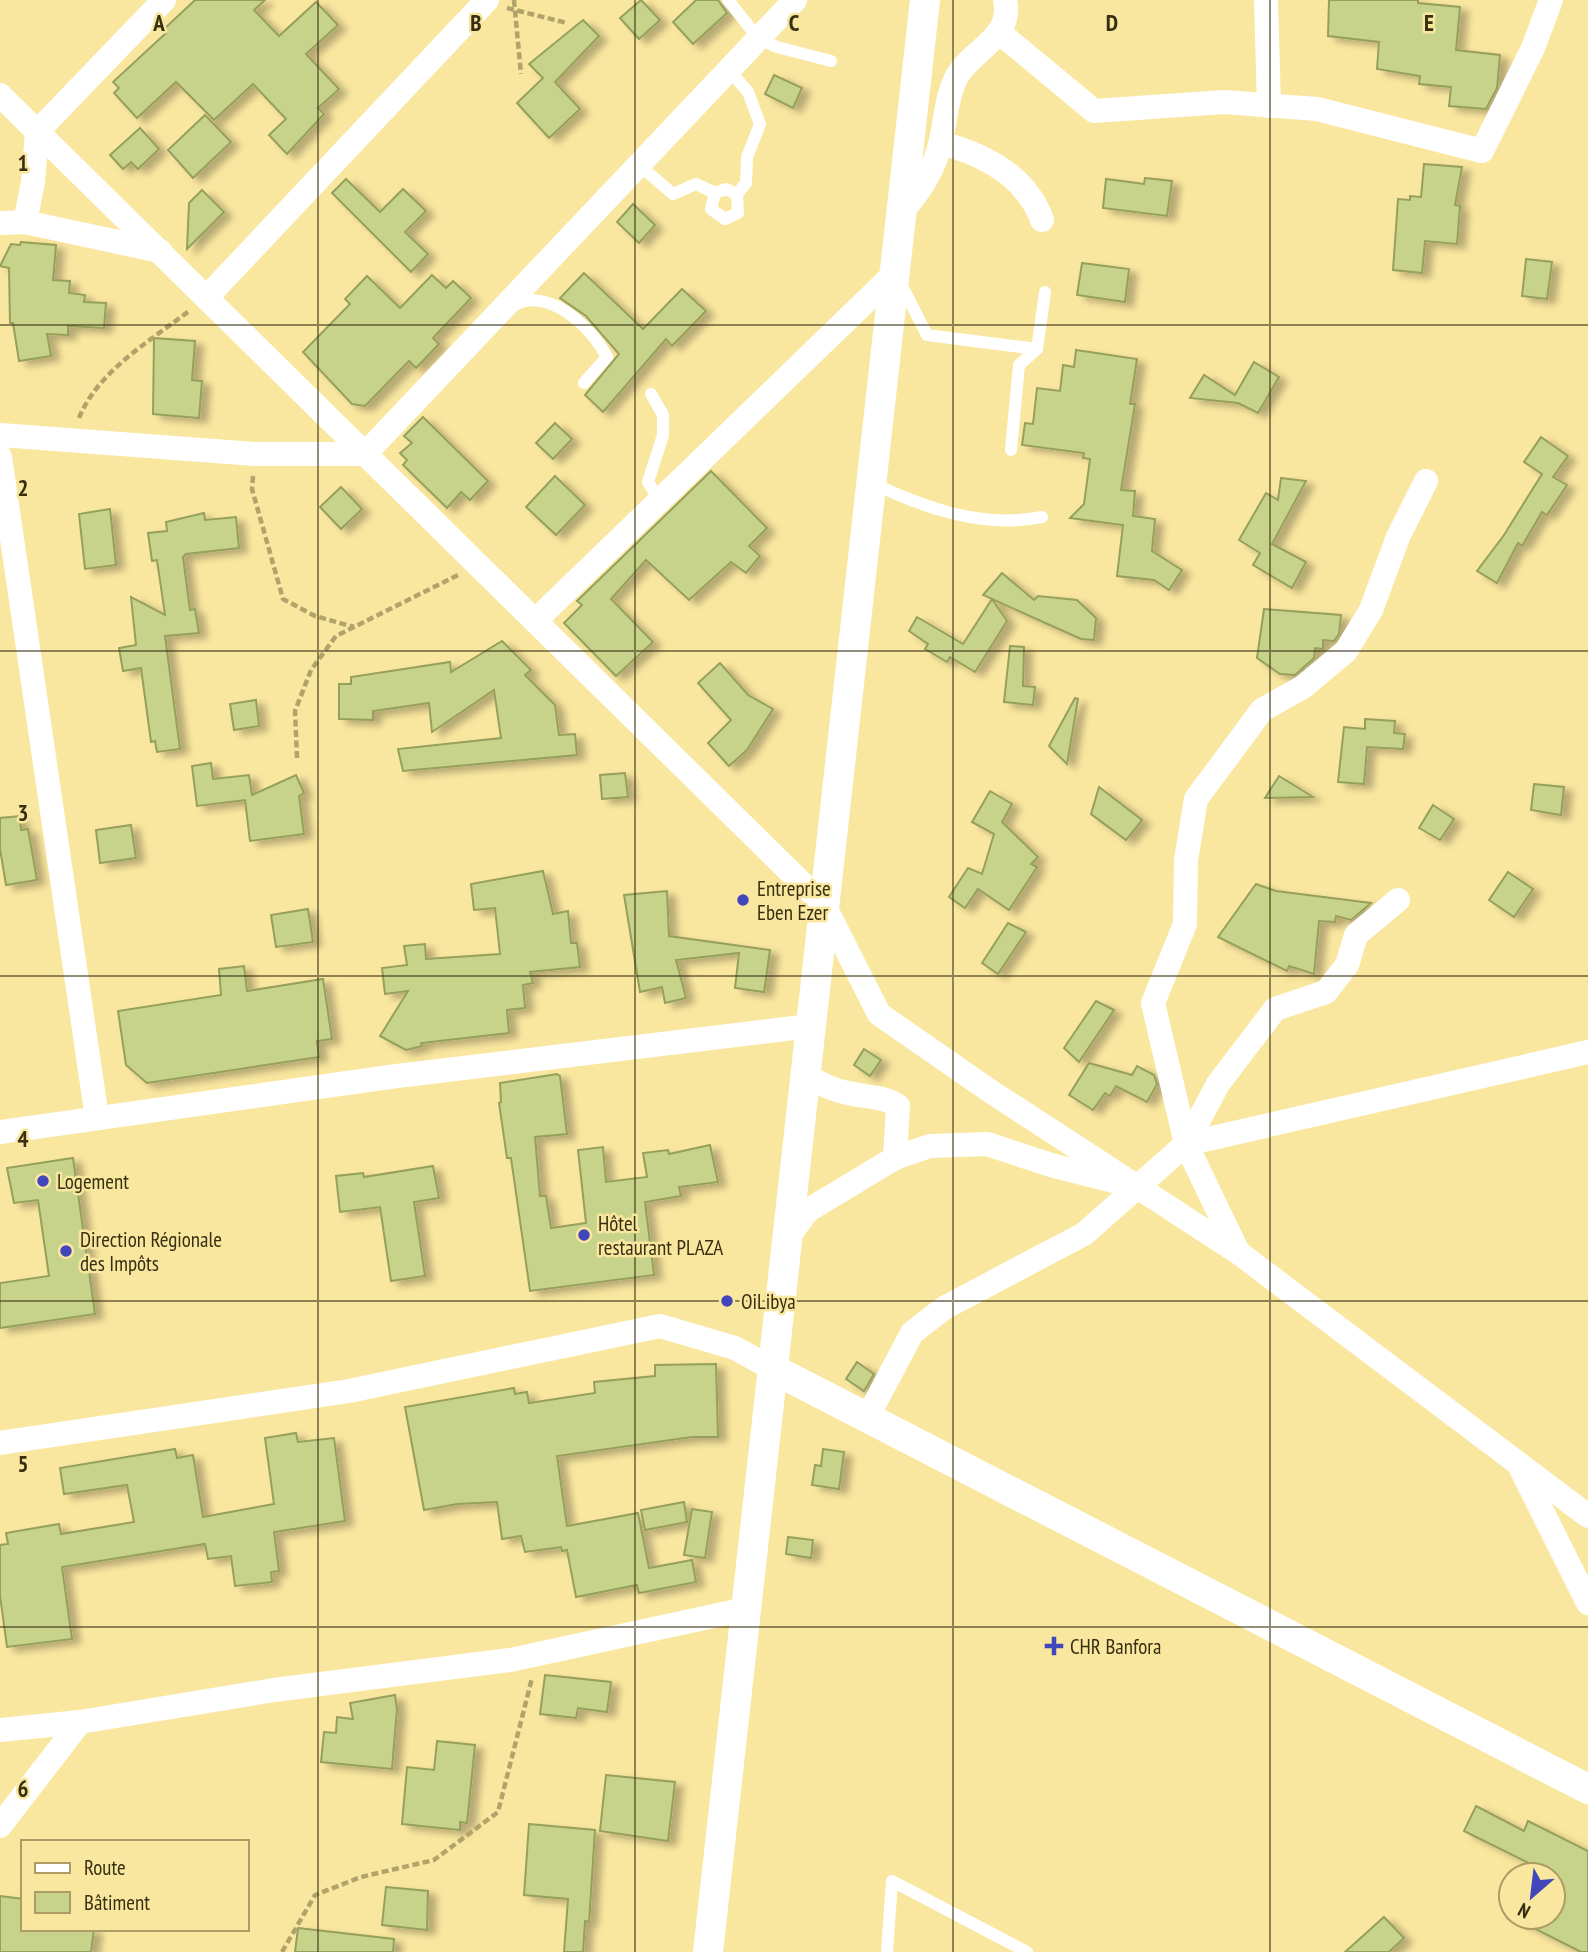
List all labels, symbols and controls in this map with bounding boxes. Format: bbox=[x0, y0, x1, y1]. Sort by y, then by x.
text: A bbox=[152, 8, 165, 37]
text: B bbox=[470, 8, 482, 37]
text: C bbox=[789, 8, 800, 37]
text: D bbox=[1106, 8, 1118, 37]
text: E bbox=[1424, 8, 1434, 37]
text: 1 bbox=[18, 148, 29, 177]
text: 2 bbox=[18, 473, 29, 502]
text: 3 bbox=[18, 798, 29, 827]
place label: Entreprise Eben Ezer bbox=[757, 875, 831, 926]
marker: Entreprise Eben Ezer bbox=[735, 892, 751, 908]
text: 4 bbox=[18, 1124, 29, 1153]
place label: Logement bbox=[57, 1168, 129, 1195]
marker: Logement bbox=[35, 1173, 51, 1189]
place label: Hôtel restaurant PLAZA bbox=[598, 1210, 723, 1261]
place label: Direction Régionale des Impôts bbox=[80, 1226, 222, 1277]
marker: Hôtel restaurant PLAZA bbox=[576, 1227, 592, 1243]
marker: Direction Régionale des Impôts bbox=[58, 1243, 74, 1259]
place label: OiLibya bbox=[741, 1288, 796, 1315]
marker: OiLibya bbox=[719, 1293, 735, 1309]
text: 5 bbox=[18, 1449, 29, 1478]
place label: CHR Banfora bbox=[1070, 1633, 1161, 1660]
marker: CHR Banfora bbox=[1044, 1636, 1064, 1656]
text: 6 bbox=[18, 1774, 29, 1803]
legend bbox=[21, 1840, 248, 1931]
text: Route bbox=[84, 1854, 126, 1881]
north arrow bbox=[1497, 1861, 1567, 1931]
text: Bâtiment bbox=[84, 1889, 150, 1916]
text: N bbox=[1514, 1898, 1534, 1924]

